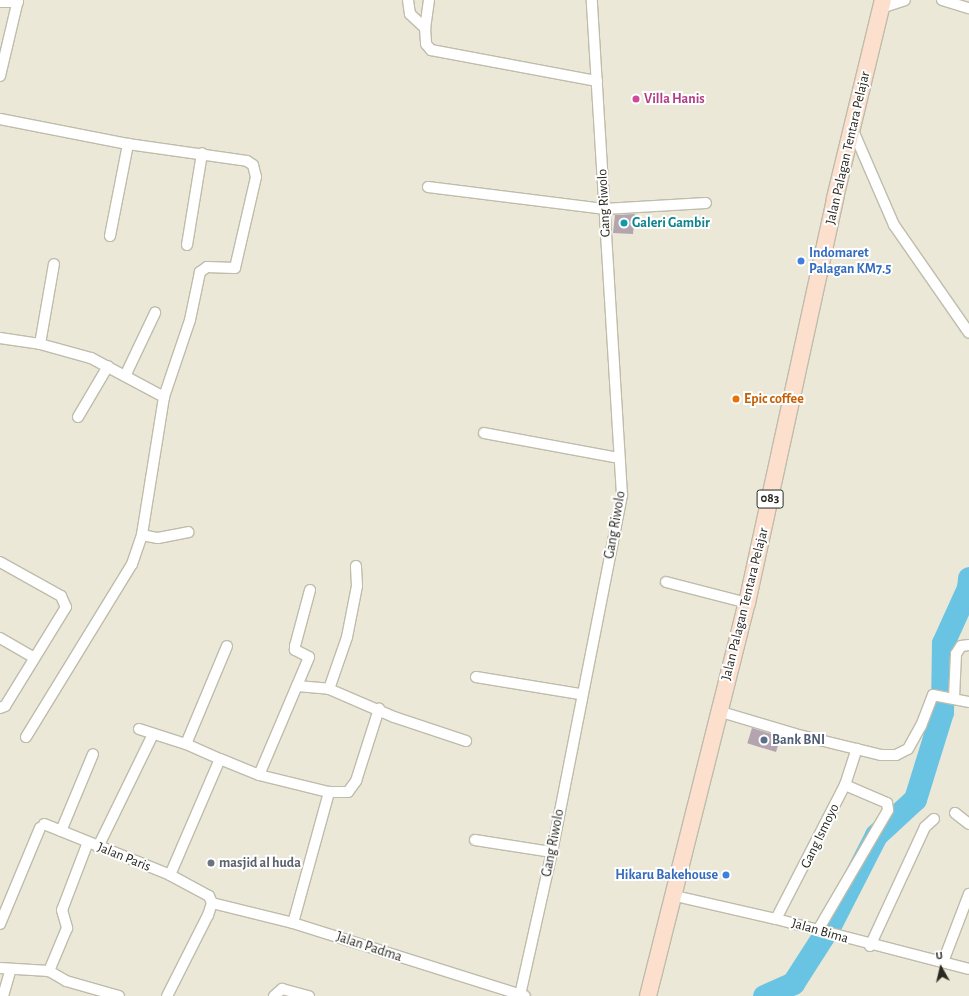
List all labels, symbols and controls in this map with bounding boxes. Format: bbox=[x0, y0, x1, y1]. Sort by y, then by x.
street label: Jalan Palagan Tentara Pelajar bbox=[822, 70, 874, 226]
place label: Villa Hanis bbox=[644, 91, 705, 107]
marker: Villa Hanis bbox=[631, 94, 641, 104]
street label: Gang Riwolo bbox=[594, 168, 614, 238]
place label: Galeri Gambir bbox=[632, 215, 710, 231]
marker: Galeri Gambir bbox=[619, 218, 629, 228]
place label: Indomaret Palagan KM7.5 bbox=[809, 245, 891, 278]
marker: Indomaret Palagan KM7.5 bbox=[796, 256, 806, 266]
place label: Epic coffee bbox=[744, 391, 804, 407]
marker: Epic coffee bbox=[731, 394, 741, 404]
road number: 083 bbox=[756, 488, 784, 510]
street label: Gang Riwolo bbox=[601, 490, 629, 560]
street label: Jalan Palagan Tentara Pelajar bbox=[718, 526, 772, 682]
place label: Bank BNI bbox=[772, 732, 825, 748]
marker: Bank BNI bbox=[759, 735, 769, 745]
street label: Gang Ismoyo bbox=[797, 801, 843, 871]
street label: Gang Riwolo bbox=[538, 808, 568, 878]
street label: Jalan Paris bbox=[95, 839, 153, 875]
place label: masjid al huda bbox=[219, 855, 301, 871]
marker: masjid al huda bbox=[206, 858, 216, 868]
place label: Hikaru Bakehouse bbox=[615, 867, 718, 883]
marker: Hikaru Bakehouse bbox=[721, 870, 731, 880]
street label: Jalan Bima bbox=[790, 915, 850, 947]
street label: Jalan Padma bbox=[334, 928, 404, 966]
north arrow bbox=[921, 948, 961, 988]
text: U bbox=[935, 950, 944, 962]

